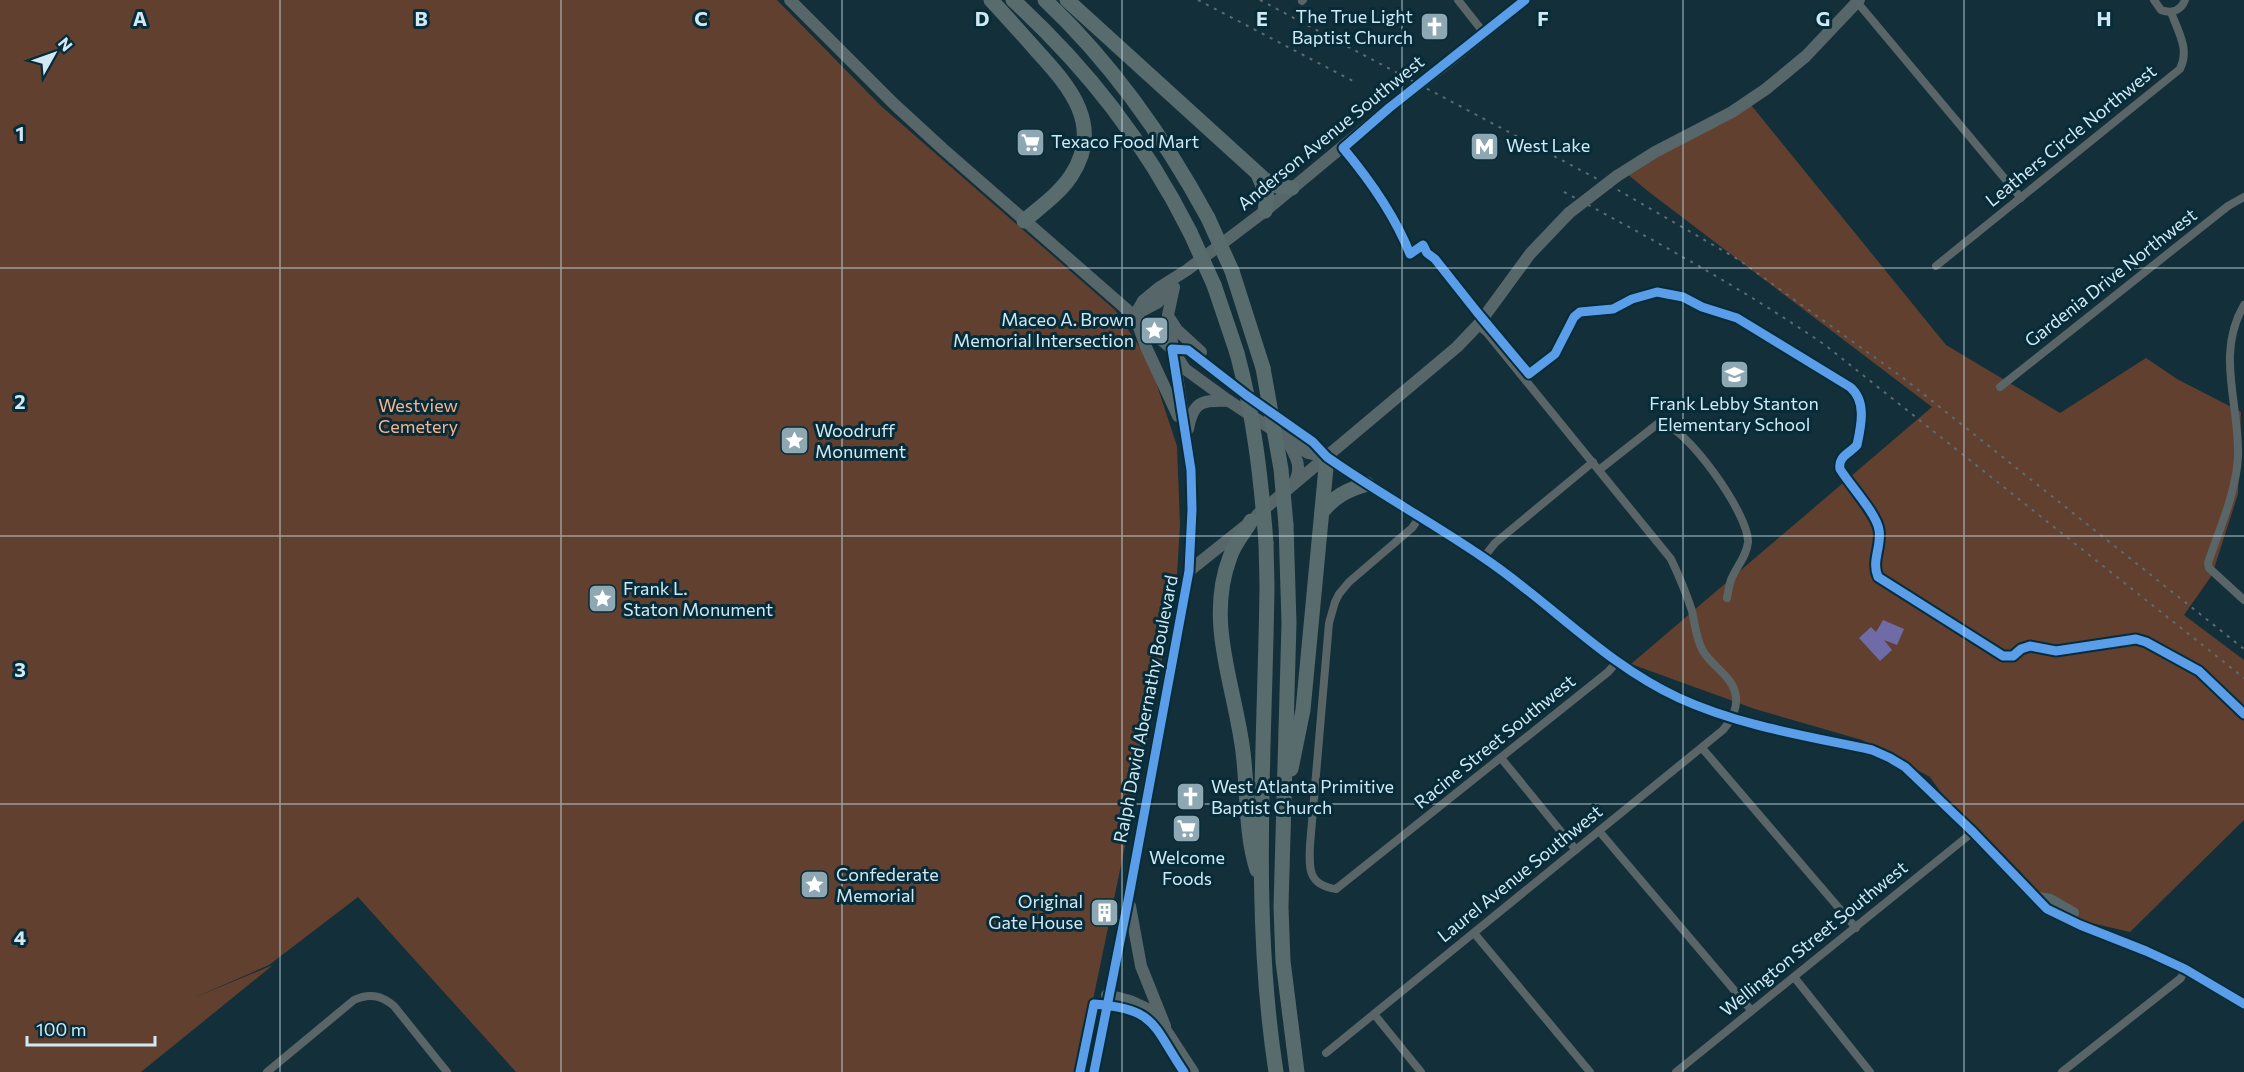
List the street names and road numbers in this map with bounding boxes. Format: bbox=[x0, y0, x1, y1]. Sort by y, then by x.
street label: Anderson Avenue Southwest bbox=[1233, 50, 1428, 214]
street label: Leathers Circle Northwest bbox=[1981, 60, 2160, 211]
street label: Gardenia Drive Northwest bbox=[2020, 203, 2201, 351]
street label: Ralph David Abernathy Boulevard bbox=[1108, 573, 1182, 845]
street label: Racine Street Southwest bbox=[1410, 670, 1579, 813]
street label: Laurel Avenue Southwest bbox=[1433, 800, 1606, 946]
street label: Wellington Street Southwest bbox=[1715, 856, 1911, 1021]

